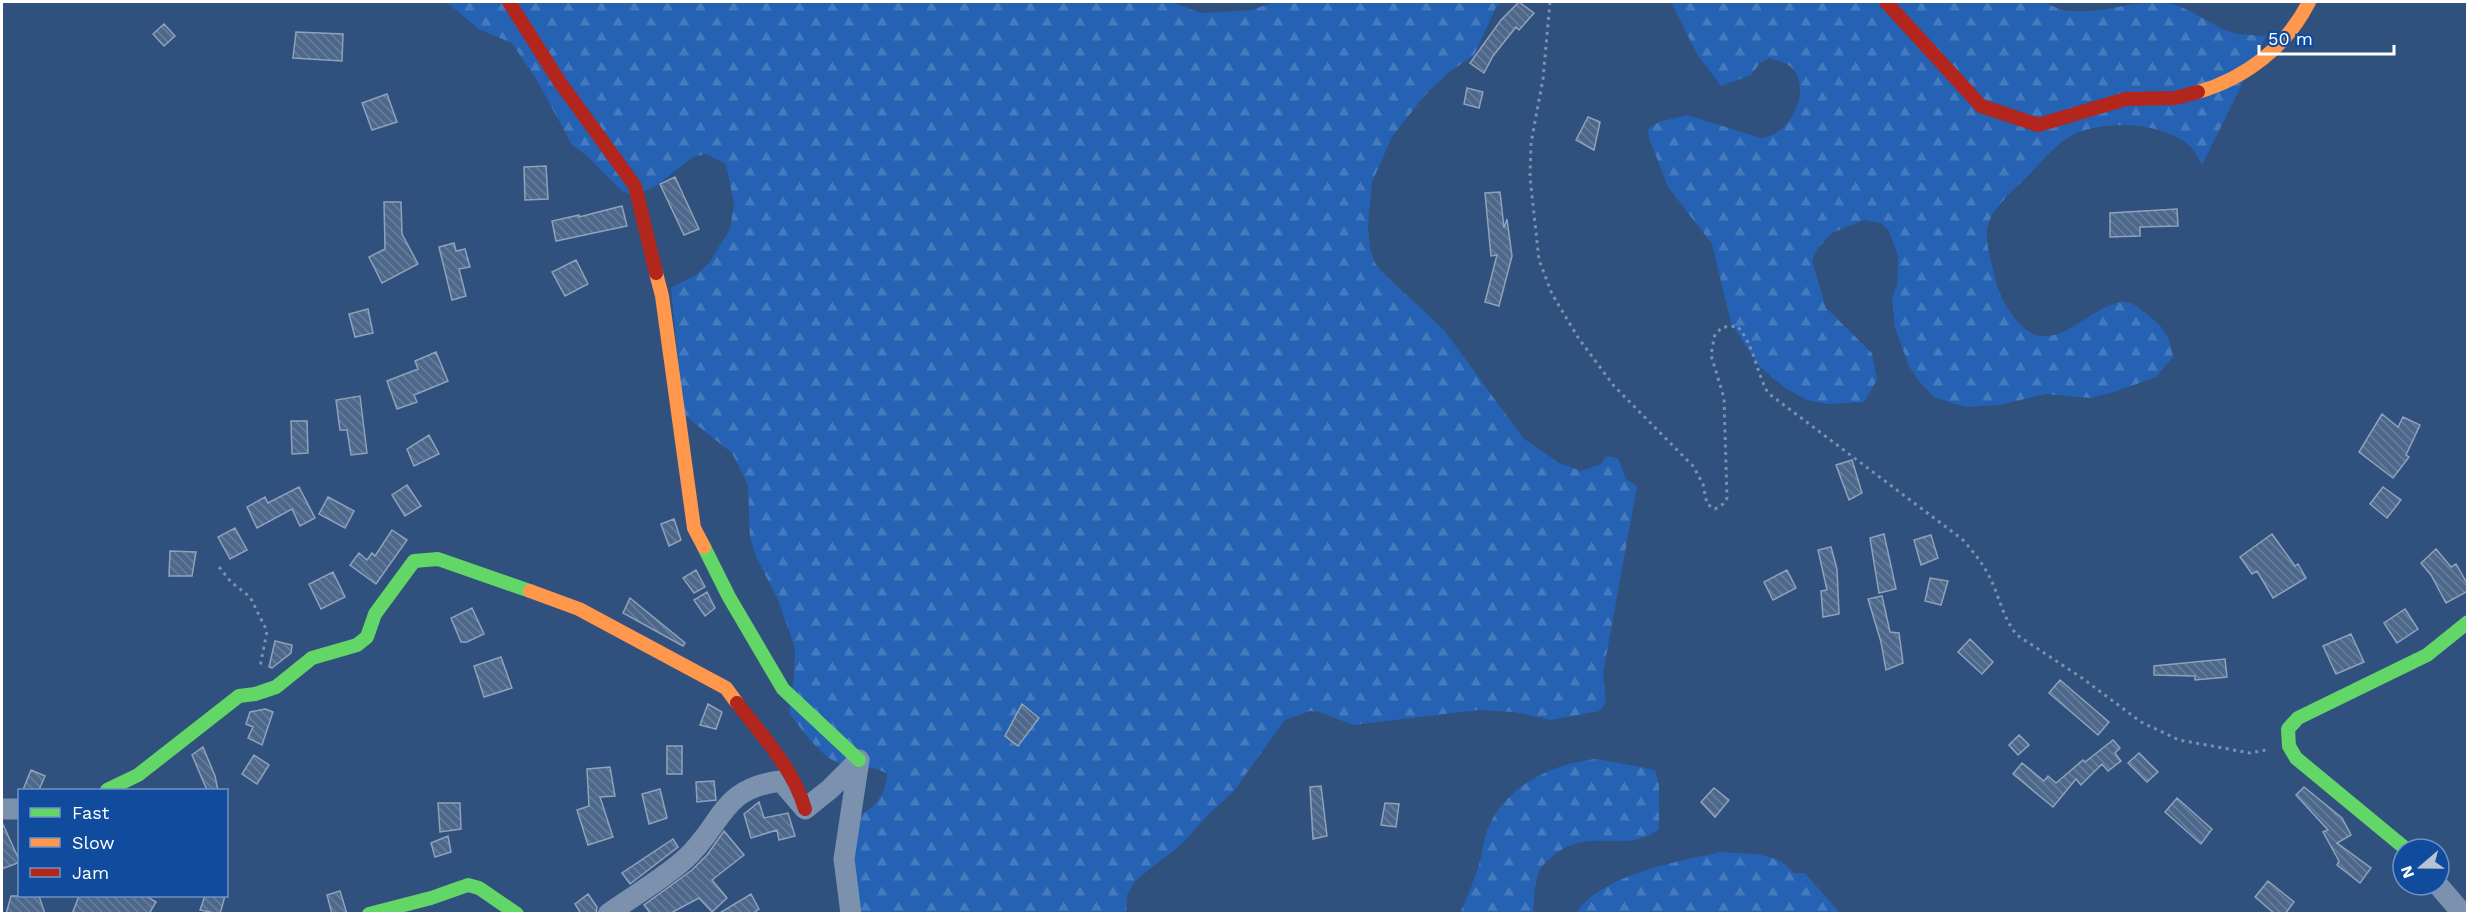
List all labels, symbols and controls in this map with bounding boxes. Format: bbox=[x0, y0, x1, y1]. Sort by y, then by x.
scale bar bbox=[2259, 18, 2394, 56]
text: 50 m bbox=[2268, 28, 2313, 49]
legend bbox=[18, 789, 228, 897]
text: Fast bbox=[72, 802, 110, 823]
text: Slow bbox=[72, 832, 115, 853]
north arrow bbox=[2391, 837, 2451, 897]
text: Jam bbox=[72, 862, 109, 883]
text: N bbox=[2396, 863, 2418, 881]

